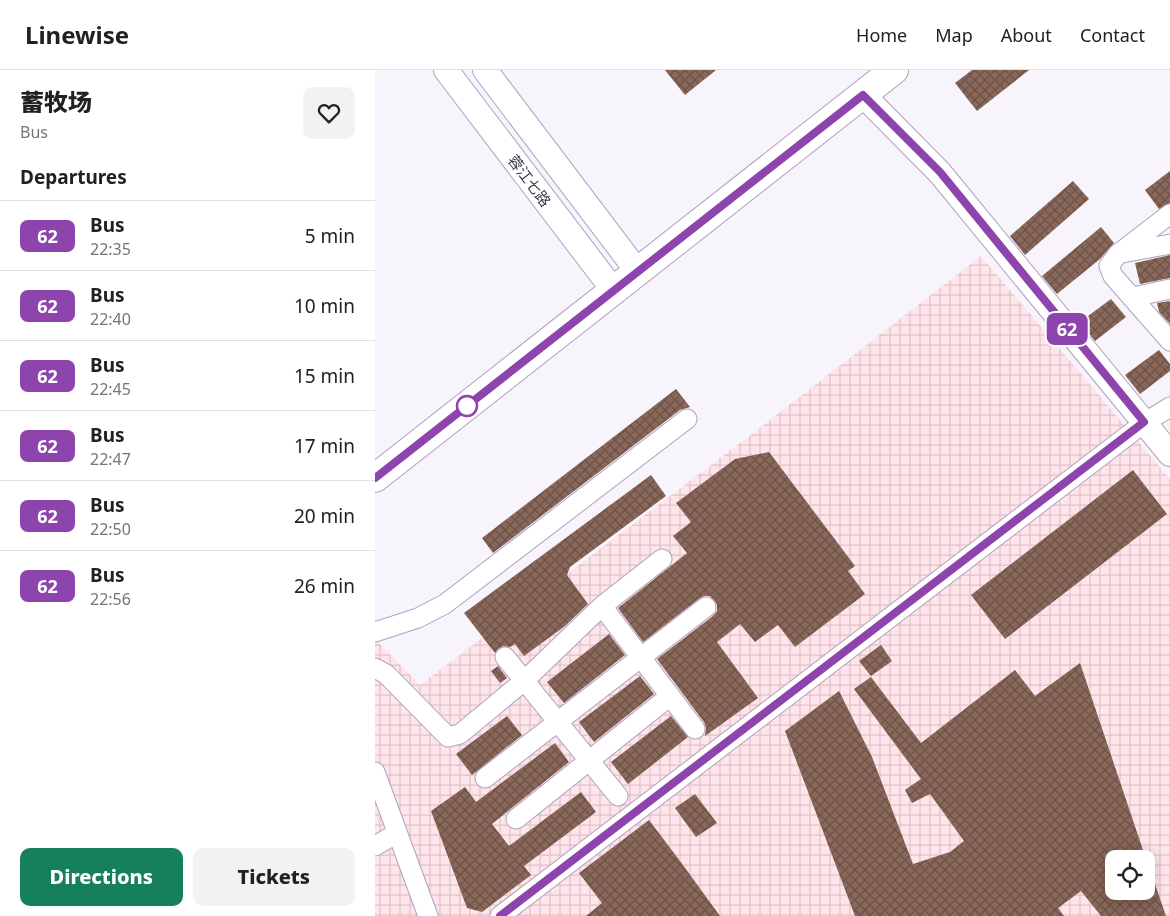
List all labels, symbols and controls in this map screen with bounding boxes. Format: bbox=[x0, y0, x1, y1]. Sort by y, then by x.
text: Linewise bbox=[25, 18, 129, 51]
text: Home bbox=[856, 23, 907, 47]
text: Map bbox=[935, 23, 973, 47]
text: About bbox=[1001, 23, 1052, 47]
text: Contact bbox=[1080, 23, 1145, 47]
text: 蓄牧场 bbox=[20, 85, 92, 118]
button: heart bbox=[303, 87, 355, 139]
text: Bus bbox=[20, 121, 48, 143]
street label: 蓉江七路 bbox=[504, 150, 556, 210]
text: Departures bbox=[20, 164, 127, 190]
text: Bus bbox=[90, 212, 125, 238]
text: 5 min bbox=[305, 223, 355, 249]
text: 62 bbox=[37, 224, 58, 248]
text: 22:35 bbox=[90, 238, 131, 260]
text: Bus bbox=[90, 282, 125, 308]
text: 10 min bbox=[294, 293, 355, 319]
text: 62 bbox=[37, 294, 58, 318]
text: 22:40 bbox=[90, 308, 131, 330]
line badge: 62 bbox=[1045, 313, 1089, 345]
text: 62 bbox=[1057, 317, 1077, 341]
text: Bus bbox=[90, 352, 125, 378]
text: 15 min bbox=[294, 363, 355, 389]
text: 62 bbox=[37, 364, 58, 388]
text: 22:45 bbox=[90, 378, 131, 400]
unlabelled marker bbox=[456, 395, 478, 417]
text: Bus bbox=[90, 422, 125, 448]
text: 17 min bbox=[294, 433, 355, 459]
text: 62 bbox=[37, 434, 58, 458]
text: 22:47 bbox=[90, 448, 131, 470]
text: Bus bbox=[90, 492, 125, 518]
text: 20 min bbox=[294, 503, 355, 529]
text: 62 bbox=[37, 504, 58, 528]
text: 22:50 bbox=[90, 518, 131, 540]
text: Bus bbox=[90, 562, 125, 588]
text: 26 min bbox=[294, 573, 355, 599]
text: 62 bbox=[37, 574, 58, 598]
text: 22:56 bbox=[90, 588, 131, 610]
button: Directions bbox=[20, 848, 183, 906]
button: Tickets bbox=[193, 848, 355, 906]
map controls bbox=[1105, 850, 1155, 900]
button: locate bbox=[1105, 850, 1155, 900]

